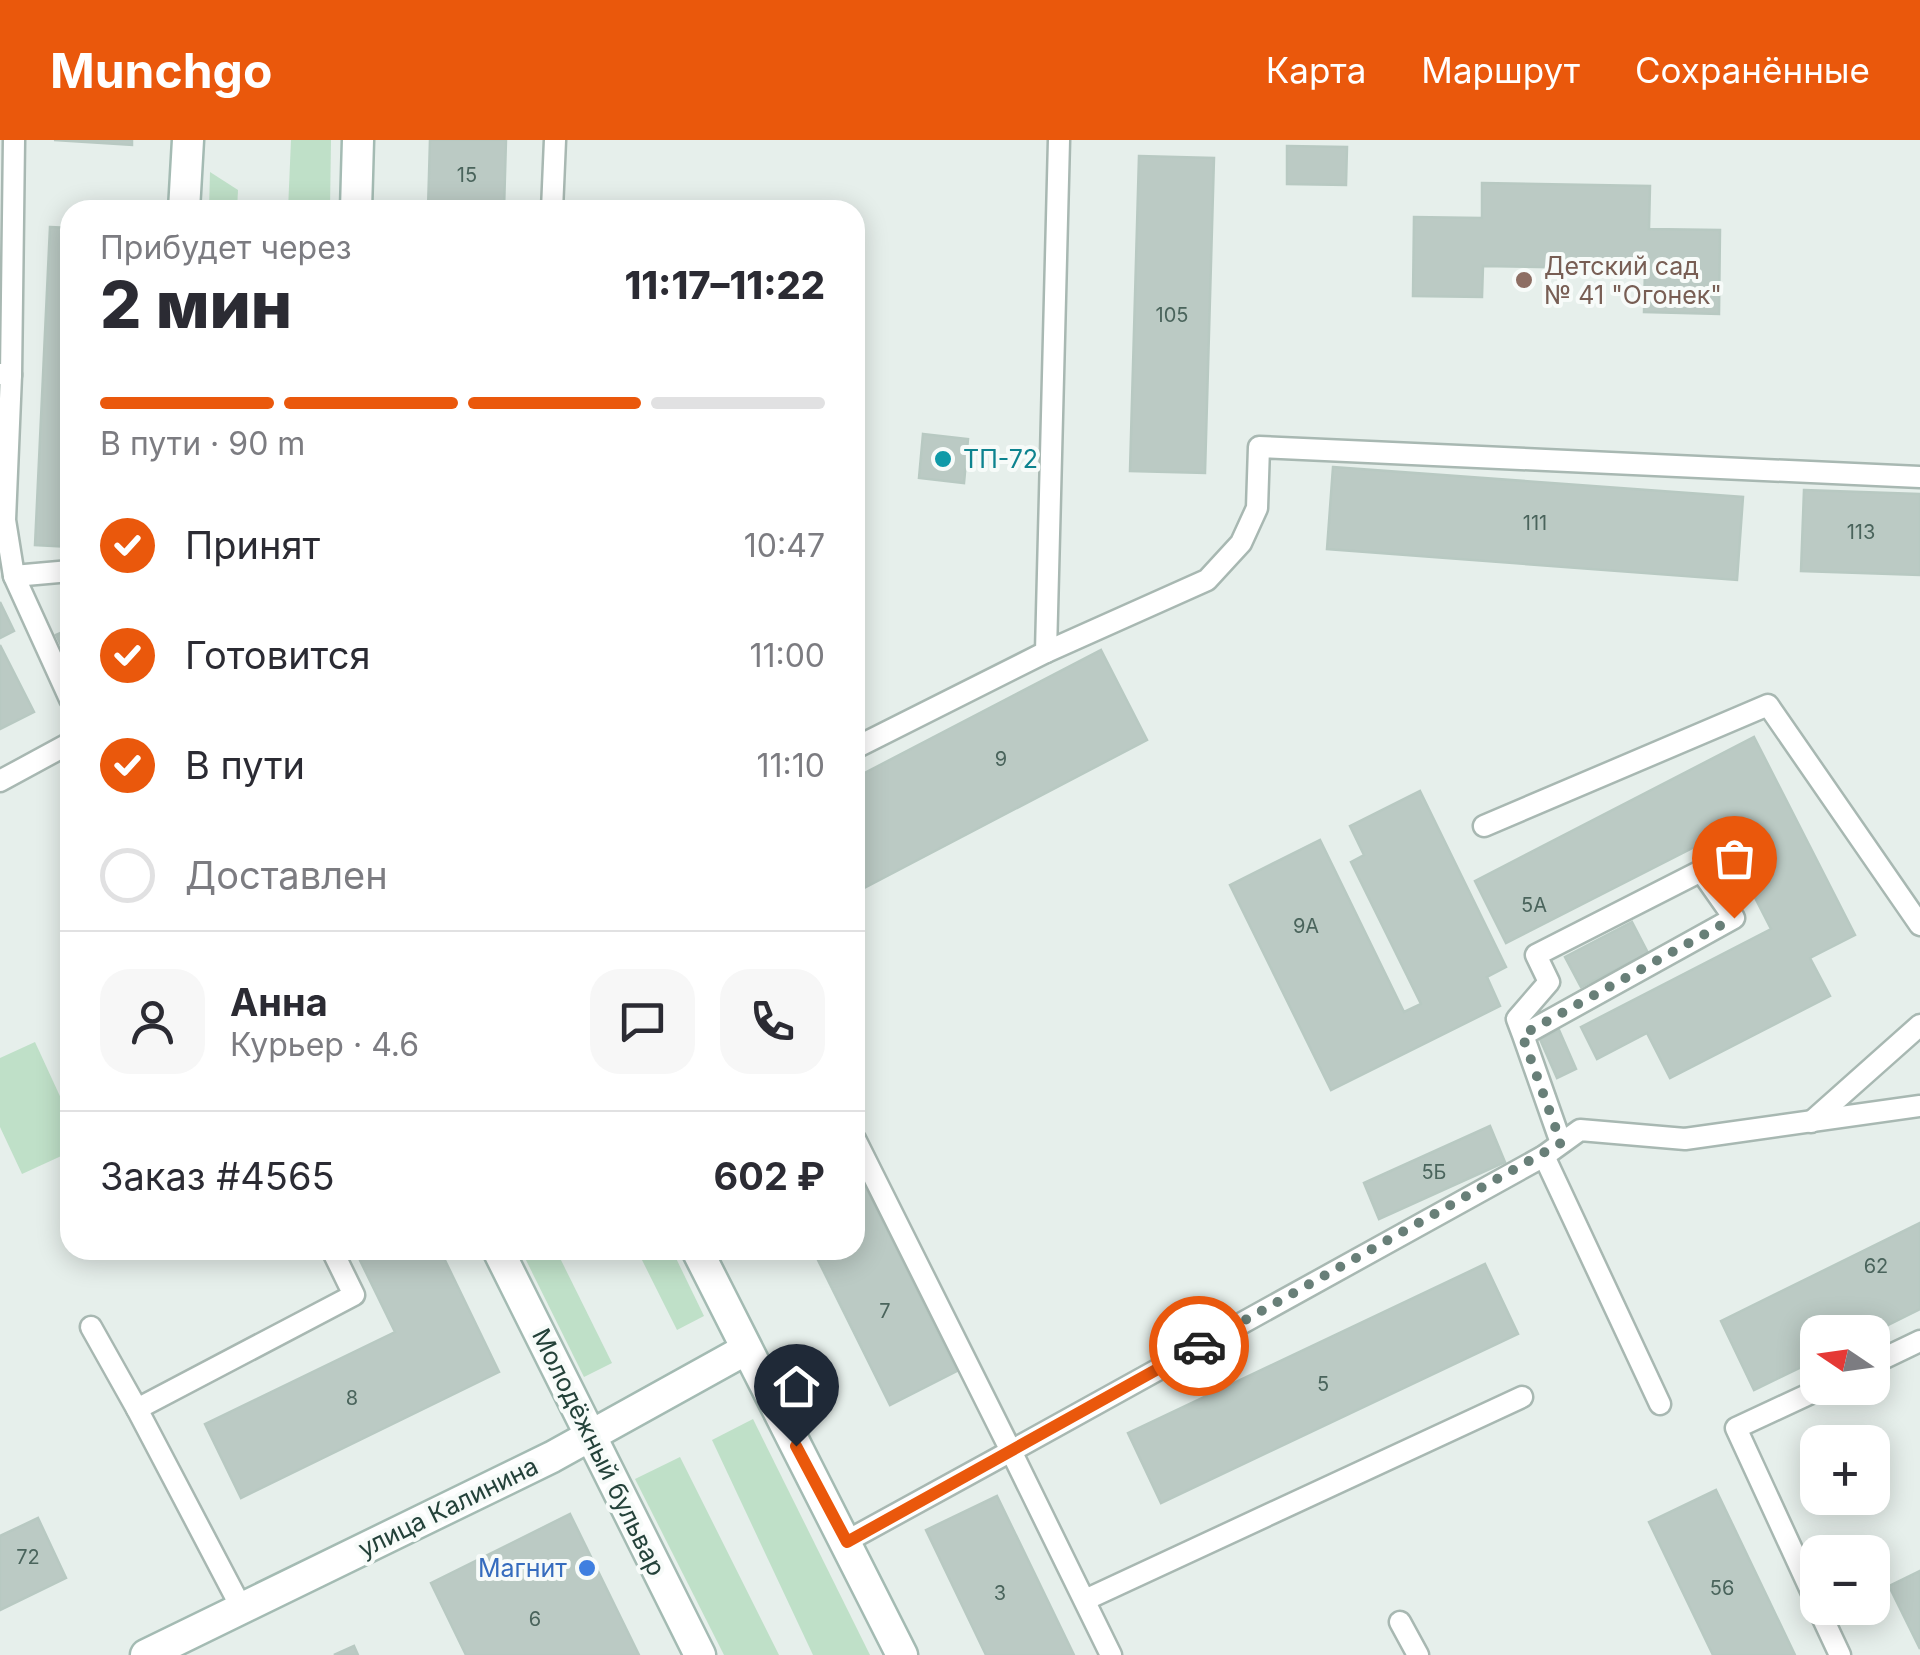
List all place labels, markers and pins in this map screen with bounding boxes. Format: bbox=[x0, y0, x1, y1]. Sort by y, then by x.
place label: Детский сад № 41 "Огонек" bbox=[1544, 251, 1722, 310]
marker: Детский сад № 41 "Огонек" bbox=[1513, 269, 1535, 291]
place label: ТП-72 bbox=[963, 444, 1038, 474]
marker: ТП-72 bbox=[932, 448, 954, 470]
pin bbox=[1692, 816, 1777, 919]
pin bbox=[754, 1344, 839, 1447]
place label: Магнит bbox=[478, 1553, 567, 1583]
marker: Магнит bbox=[576, 1557, 598, 1579]

